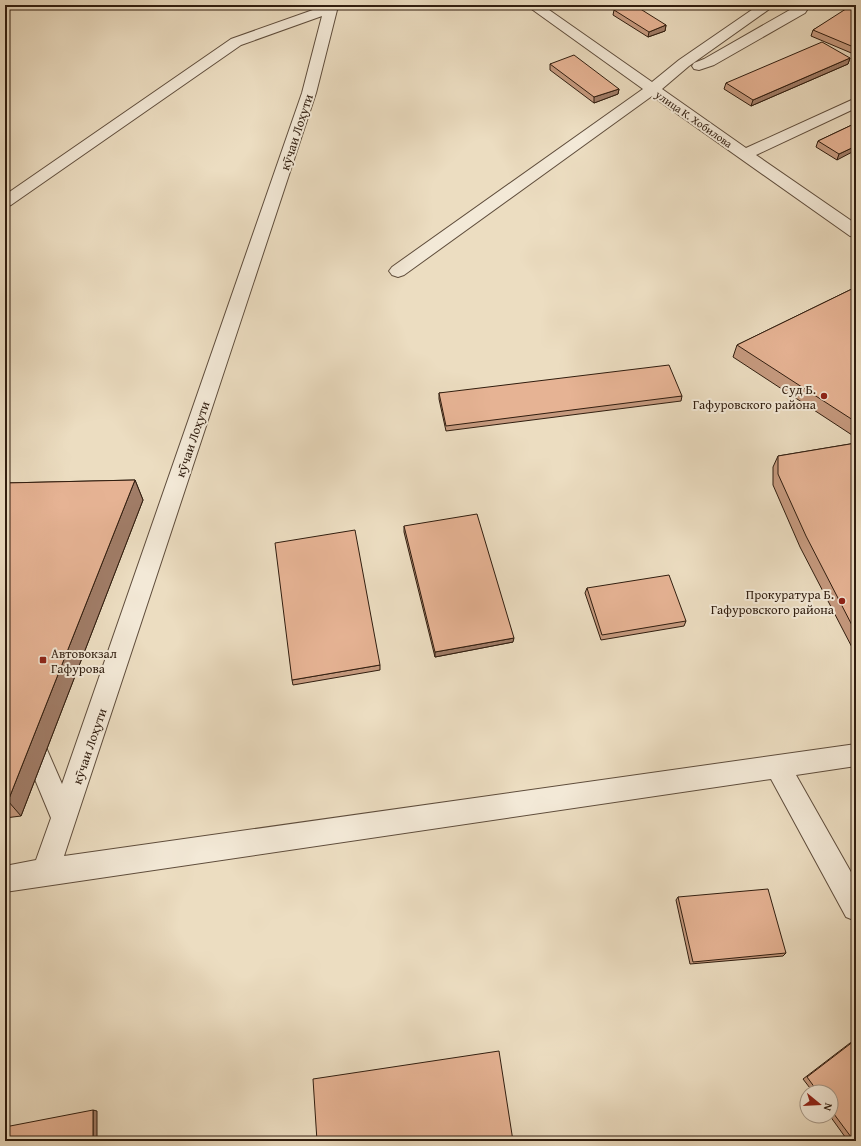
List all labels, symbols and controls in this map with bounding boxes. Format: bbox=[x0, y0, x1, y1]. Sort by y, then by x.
street label: улица К. Хобилова bbox=[651, 86, 736, 152]
street label: кӯчаи Лоҳути bbox=[275, 91, 318, 173]
place label: Суд Б. Гафуровского района bbox=[693, 380, 817, 414]
marker: Суд Б. Гафуровского района bbox=[819, 391, 829, 401]
street label: кӯчаи Лоҳути bbox=[171, 398, 214, 480]
place label: Прокуратура Б. Гафуровского района bbox=[711, 585, 835, 619]
marker: Прокуратура Б. Гафуровского района bbox=[837, 596, 847, 606]
place label: Автовокзал Гафурова bbox=[51, 644, 117, 678]
marker: Автовокзал Гафурова bbox=[38, 655, 48, 665]
street label: кӯчаи Лоҳути bbox=[68, 705, 111, 787]
north arrow bbox=[799, 1084, 839, 1124]
text: N bbox=[820, 1101, 837, 1114]

